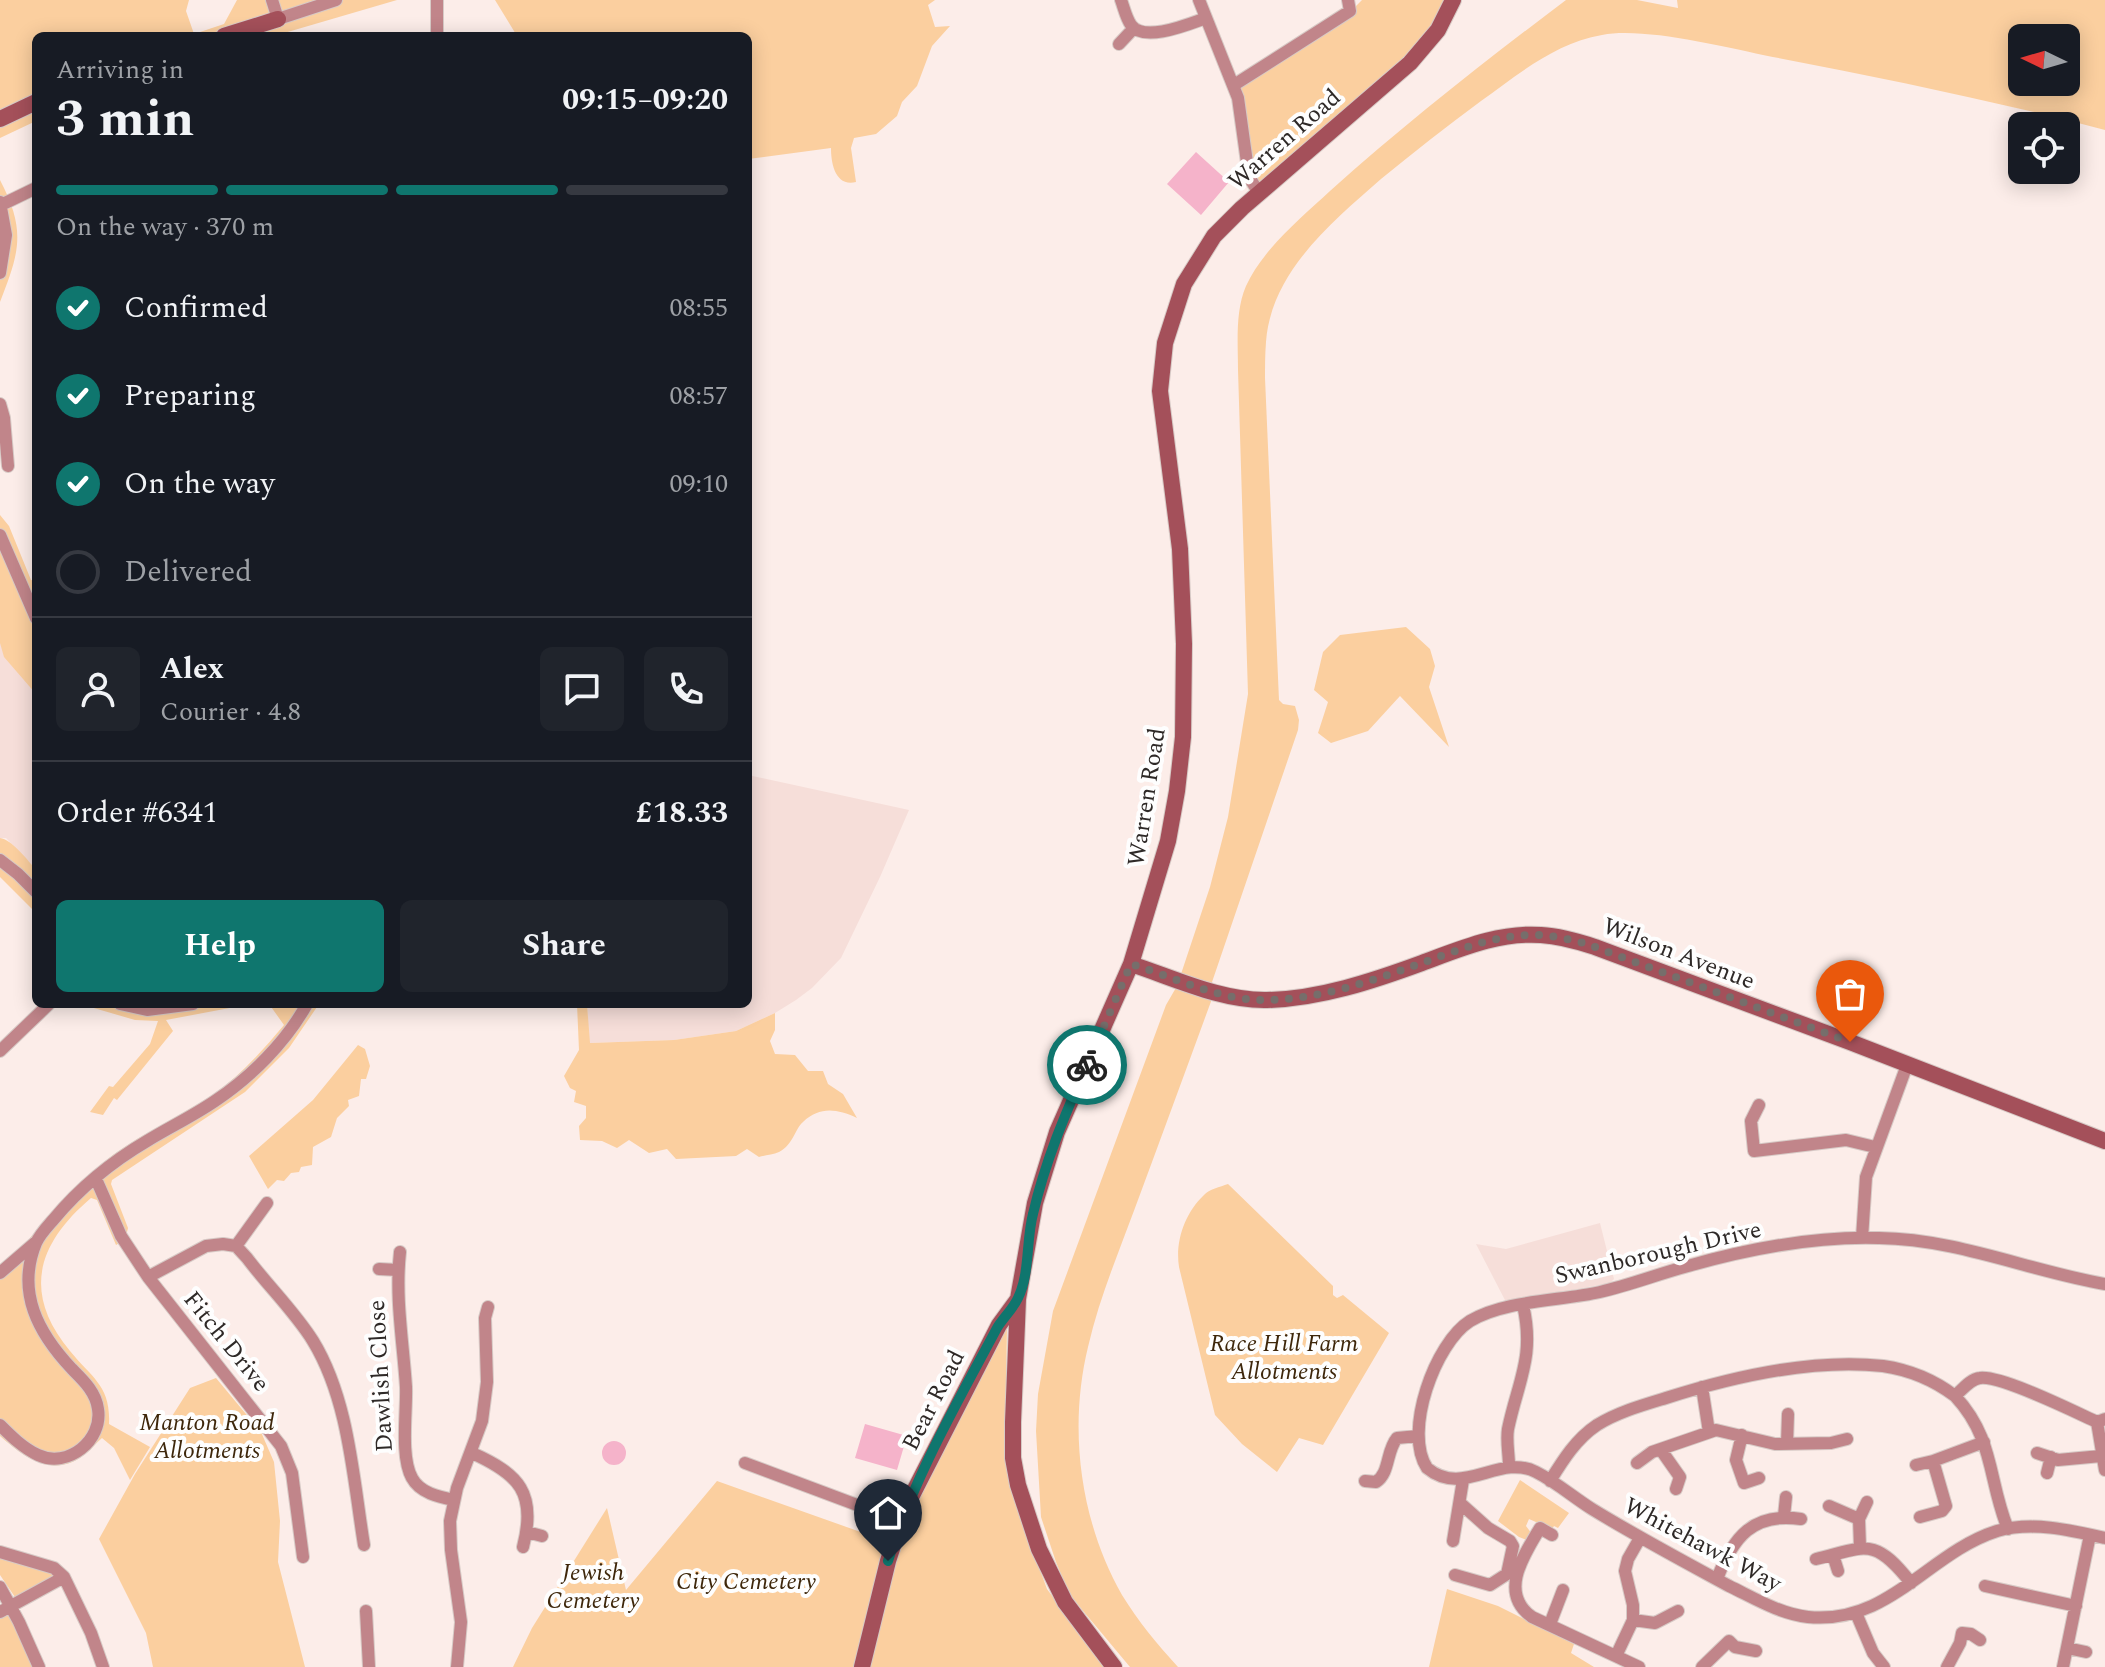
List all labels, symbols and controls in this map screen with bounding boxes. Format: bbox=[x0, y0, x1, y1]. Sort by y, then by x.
north arrow bbox=[2008, 24, 2080, 96]
map controls bbox=[2008, 24, 2080, 184]
text: Arriving in bbox=[56, 50, 184, 90]
text: 09:15–09:20 bbox=[562, 77, 728, 123]
text: 3 min bbox=[56, 80, 194, 159]
street label: Warren Road bbox=[1220, 80, 1349, 199]
button: locate bbox=[2008, 112, 2080, 184]
text: On the way · 370 m bbox=[56, 207, 274, 247]
text: Confirmed bbox=[124, 285, 268, 331]
icon: check bbox=[56, 286, 100, 330]
text: 08:55 bbox=[669, 288, 728, 328]
text: Preparing bbox=[124, 373, 256, 419]
icon: check bbox=[56, 374, 100, 418]
text: 08:57 bbox=[669, 376, 728, 416]
text: On the way bbox=[124, 461, 275, 507]
icon: check bbox=[56, 462, 100, 506]
text: 09:10 bbox=[669, 464, 728, 504]
text: Delivered bbox=[124, 549, 252, 595]
text: Alex bbox=[160, 646, 224, 692]
button: person bbox=[56, 647, 140, 731]
button: chat bbox=[540, 647, 624, 731]
button: phone bbox=[644, 647, 728, 731]
text: Courier · 4.8 bbox=[160, 692, 301, 732]
street label: Warren Road bbox=[1118, 725, 1176, 869]
text: Order #6341 bbox=[56, 790, 218, 836]
text: £18.33 bbox=[636, 790, 728, 836]
button: Help bbox=[56, 900, 384, 992]
button: Share bbox=[400, 900, 728, 992]
street label: Wilson Avenue bbox=[1597, 908, 1760, 999]
pin bbox=[1816, 960, 1884, 1042]
icon: bag bbox=[1828, 972, 1872, 1016]
courier bbox=[1047, 1025, 1127, 1105]
icon: bike bbox=[1065, 1043, 1109, 1087]
street label: Swanborough Drive bbox=[1551, 1212, 1765, 1294]
street label: Fitch Drive bbox=[174, 1283, 278, 1400]
street label: Dawlish Close bbox=[359, 1299, 403, 1453]
park label: Race Hill Farm Allotments bbox=[1210, 1326, 1359, 1390]
street label: Bear Road bbox=[893, 1344, 975, 1457]
park label: Manton Road Allotments bbox=[139, 1405, 275, 1469]
pin bbox=[854, 1479, 922, 1561]
street label: Whitehawk Way bbox=[1617, 1488, 1789, 1602]
icon: home bbox=[866, 1491, 910, 1535]
park label: Jewish Cemetery bbox=[547, 1555, 640, 1619]
park label: City Cemetery bbox=[676, 1564, 816, 1600]

